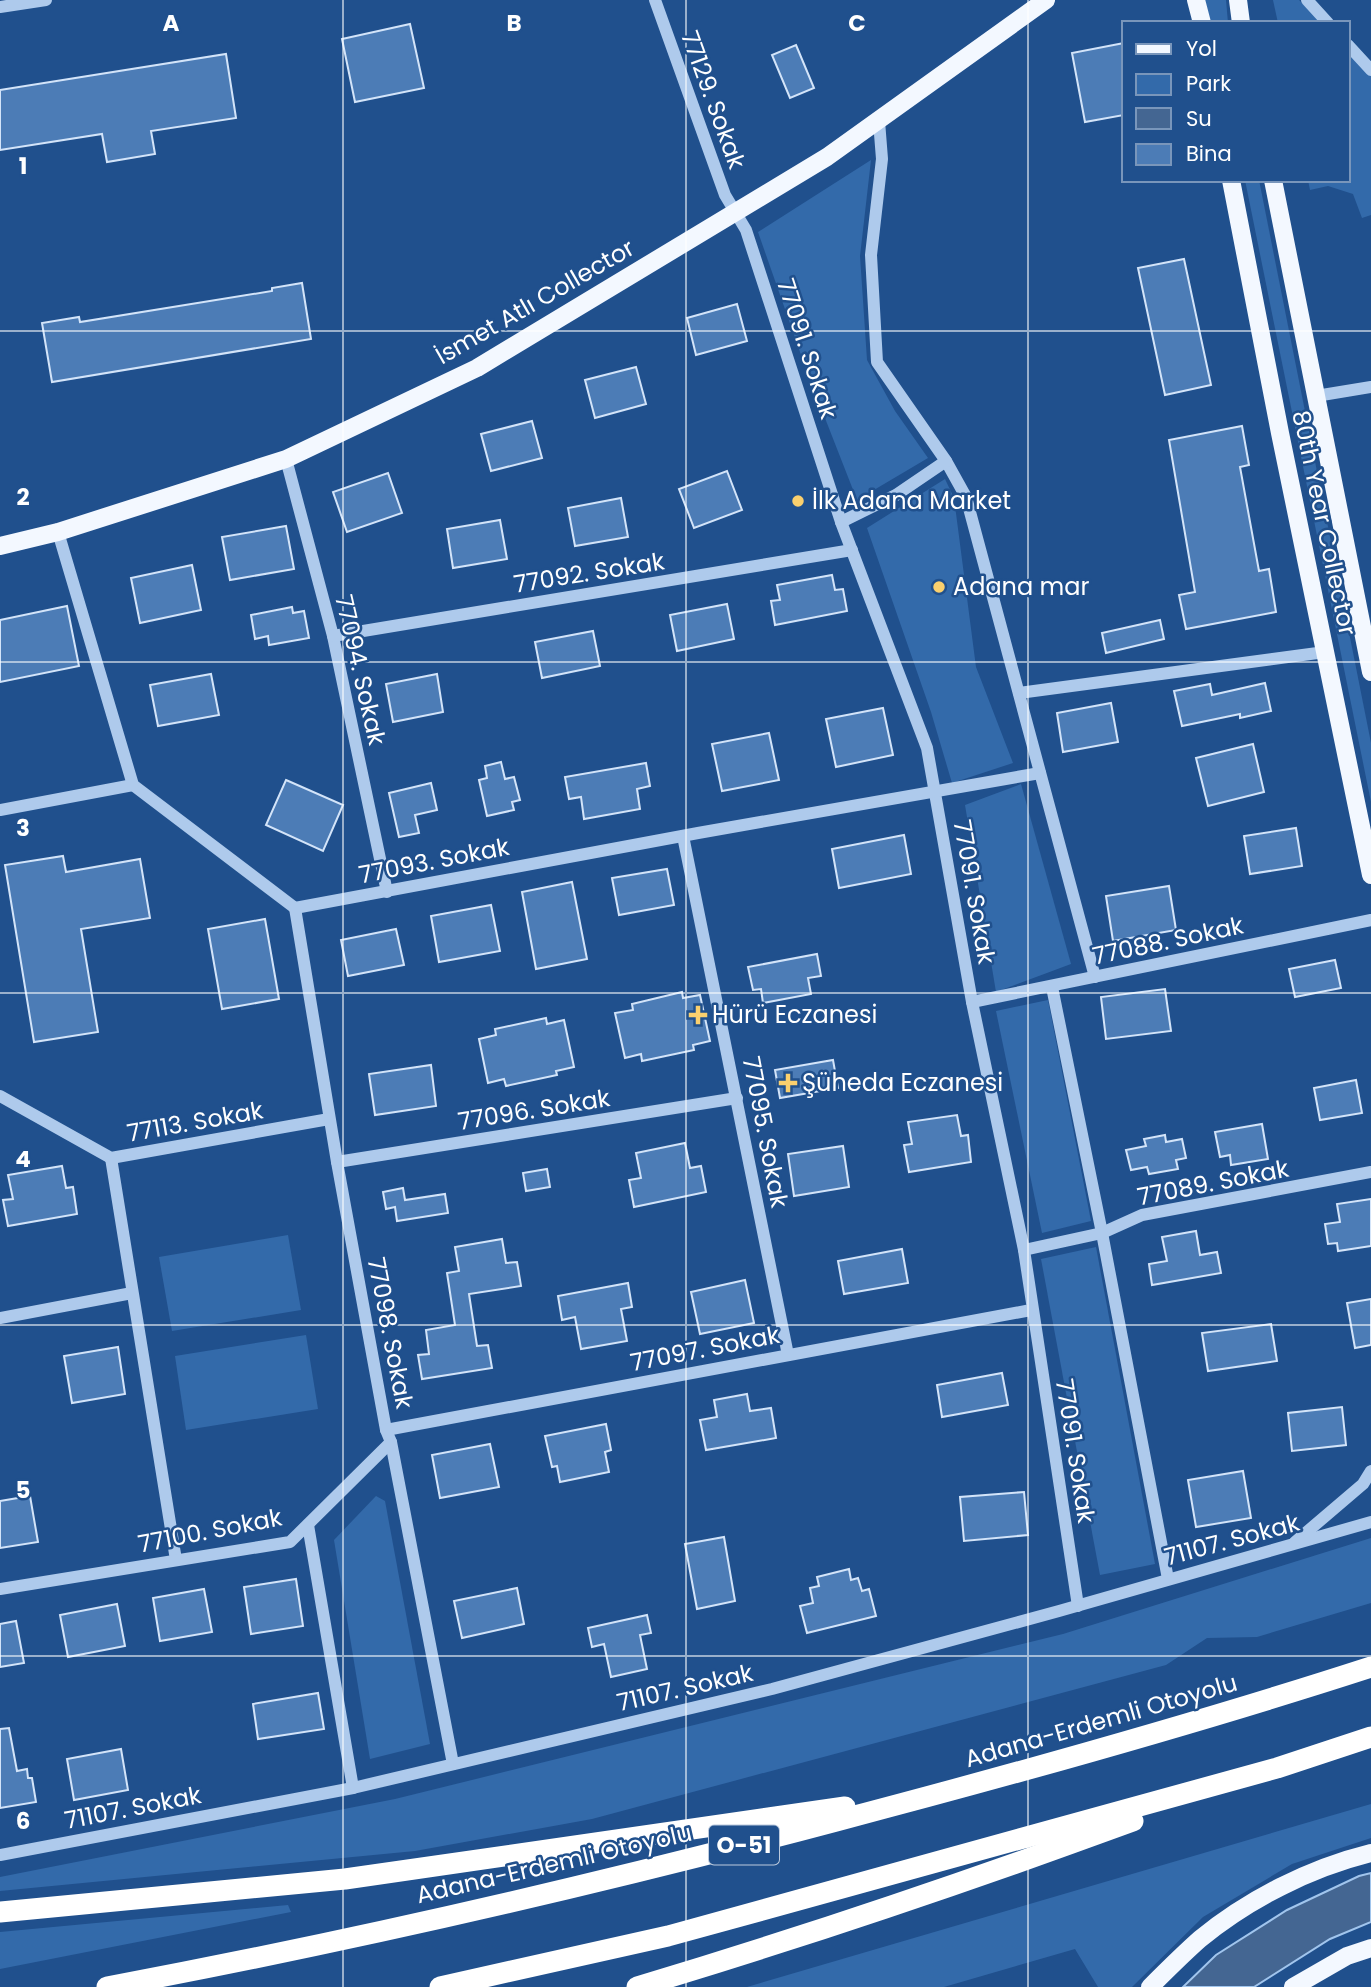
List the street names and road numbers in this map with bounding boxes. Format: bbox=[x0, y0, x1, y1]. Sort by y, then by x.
street label: 77129. Sokak bbox=[673, 26, 754, 174]
street label: İsmet Atlı Collector bbox=[429, 231, 640, 372]
street label: 77091. Sokak bbox=[769, 274, 846, 424]
street label: 80th Year Collector bbox=[1285, 407, 1364, 639]
street label: 77092. Sokak bbox=[511, 544, 667, 601]
street label: 77094. Sokak bbox=[327, 591, 394, 749]
street label: 77091. Sokak bbox=[946, 817, 1004, 967]
street label: 77093. Sokak bbox=[356, 830, 512, 891]
street label: 77088. Sokak bbox=[1089, 908, 1247, 973]
street label: 77095. Sokak bbox=[735, 1054, 796, 1211]
street label: 77096. Sokak bbox=[456, 1081, 613, 1138]
street label: 77113. Sokak bbox=[124, 1093, 266, 1150]
street label: 77089. Sokak bbox=[1134, 1152, 1292, 1213]
street label: 77098. Sokak bbox=[360, 1254, 421, 1412]
street label: 77097. Sokak bbox=[627, 1318, 783, 1379]
street label: 77091. Sokak bbox=[1048, 1376, 1103, 1526]
street label: 77100. Sokak bbox=[135, 1500, 285, 1561]
street label: 71107. Sokak bbox=[1161, 1505, 1304, 1573]
street label: 71107. Sokak bbox=[614, 1656, 757, 1719]
street label: Adana-Erdemli Otoyolu bbox=[961, 1666, 1241, 1775]
street label: 71107. Sokak bbox=[62, 1778, 205, 1837]
street label: Adana-Erdemli Otoyolu bbox=[413, 1816, 695, 1911]
road number: O-51 bbox=[709, 1826, 779, 1864]

